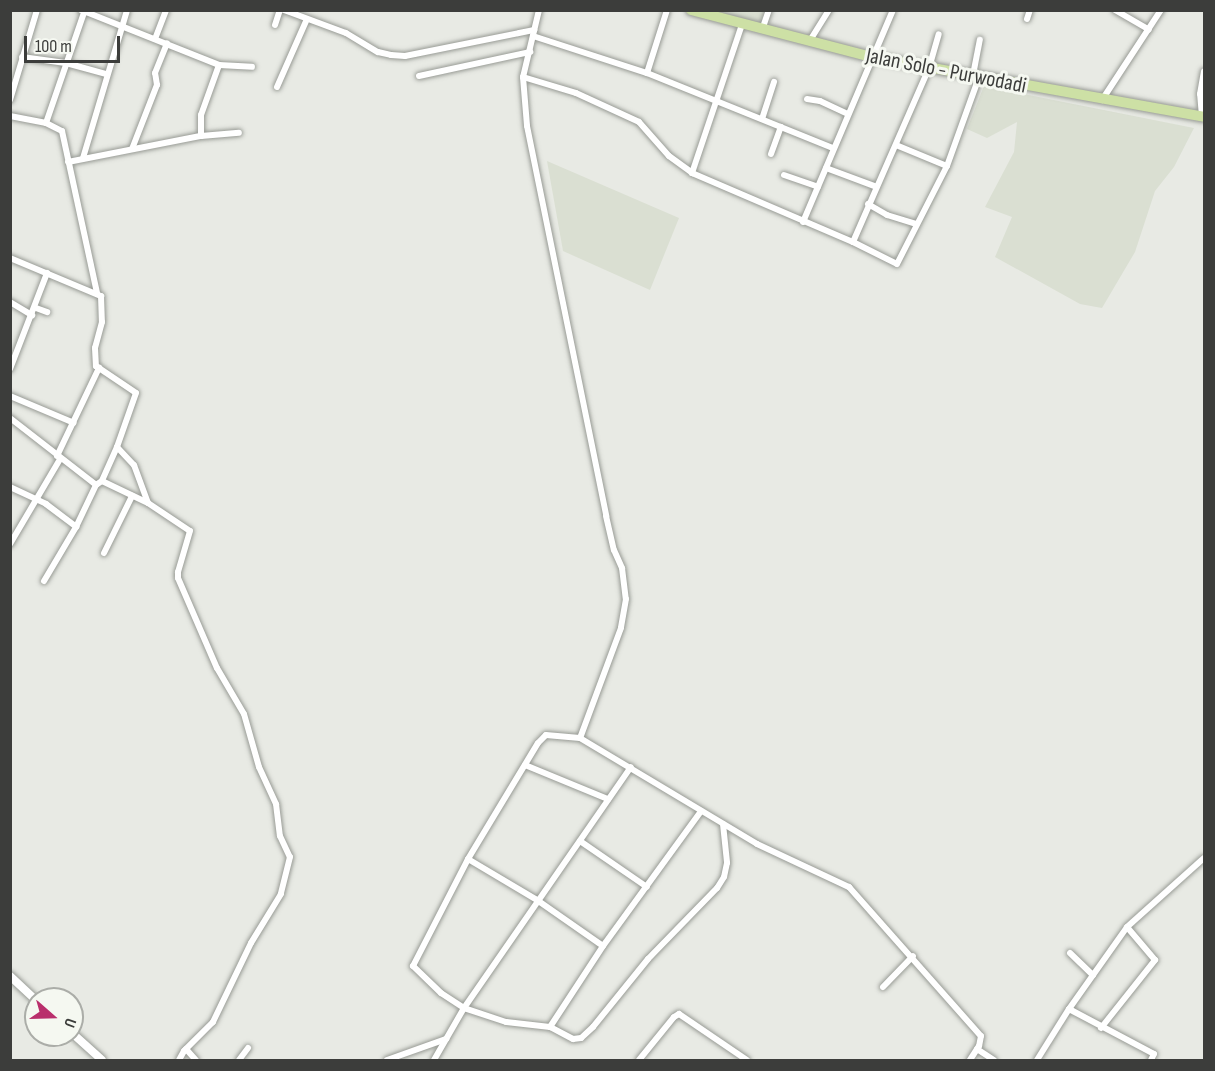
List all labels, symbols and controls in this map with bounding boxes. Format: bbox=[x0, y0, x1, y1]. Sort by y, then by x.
scale bar bbox=[27, 24, 123, 62]
text: 100 m bbox=[35, 36, 72, 57]
street label: Jalan Solo - Purwodadi bbox=[864, 43, 1028, 99]
north arrow bbox=[24, 987, 84, 1047]
text: U bbox=[59, 1015, 80, 1030]

